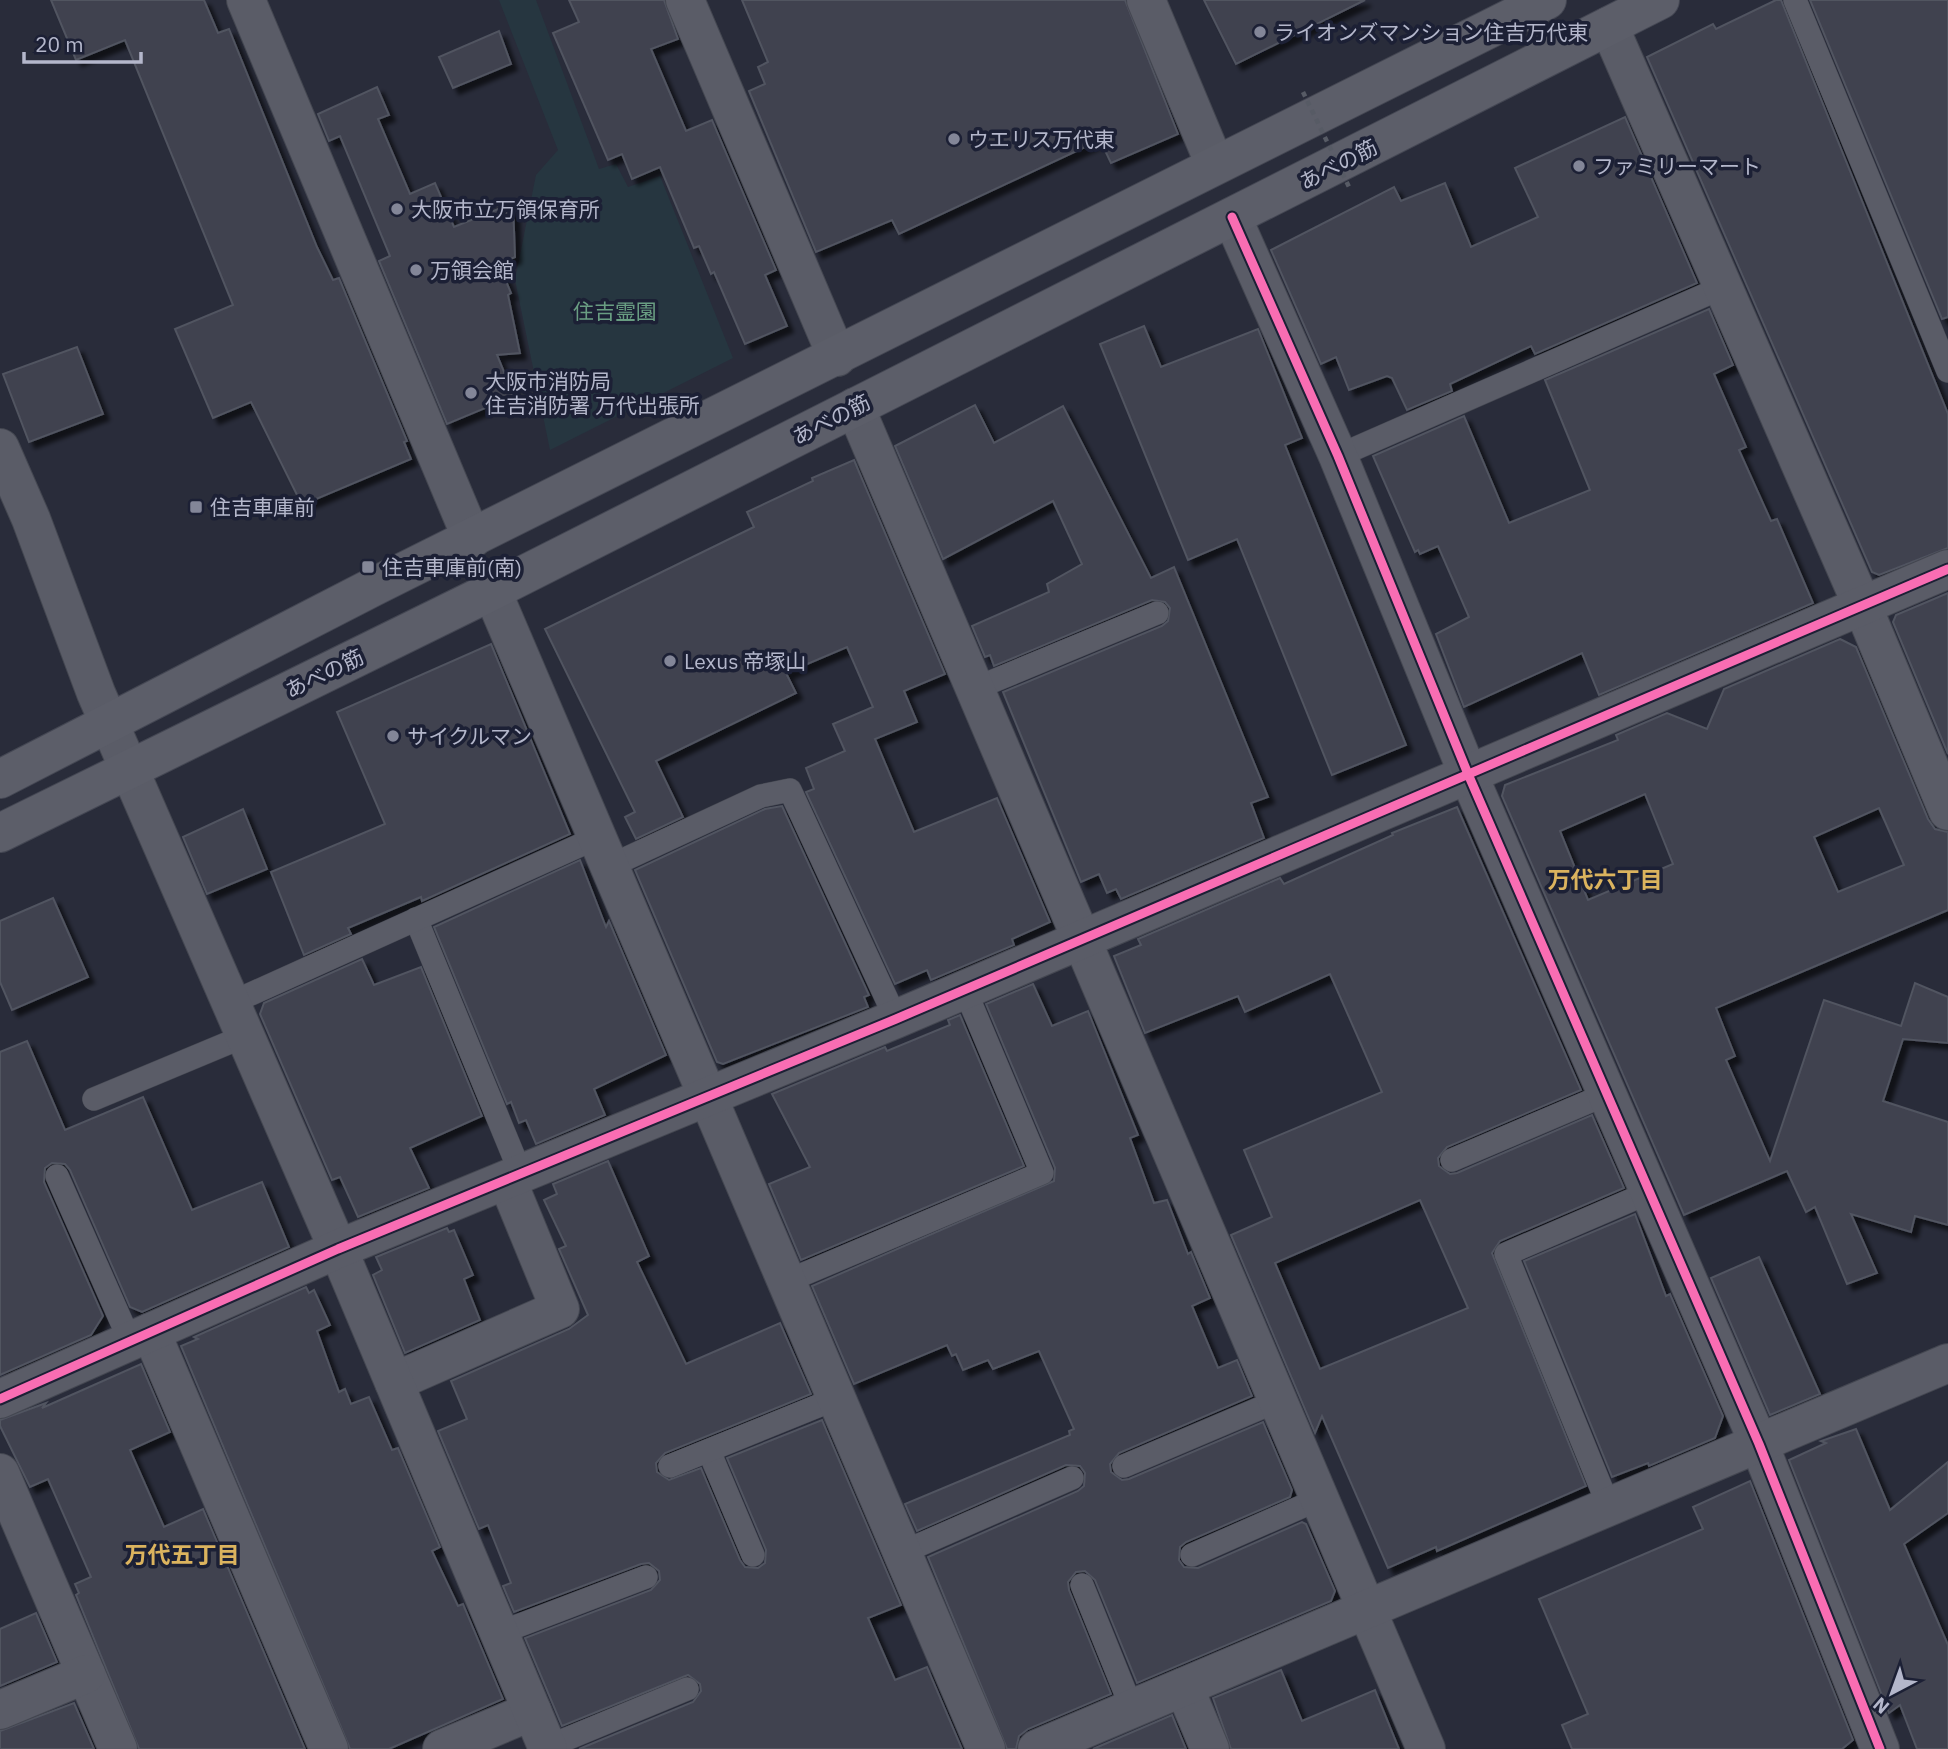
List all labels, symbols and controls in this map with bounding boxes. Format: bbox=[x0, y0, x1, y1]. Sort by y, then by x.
place label: ライオンズマンション住吉万代東 bbox=[1274, 18, 1589, 46]
scale bar bbox=[24, 21, 142, 65]
marker: ライオンズマンション住吉万代東 bbox=[1252, 24, 1268, 40]
text: 20 m bbox=[35, 30, 84, 58]
place label: ウエリス万代東 bbox=[968, 125, 1115, 153]
marker: ウエリス万代東 bbox=[946, 131, 962, 147]
street label: あべの筋 bbox=[1294, 132, 1382, 196]
place label: ファミリーマート bbox=[1593, 152, 1761, 180]
marker: ファミリーマート bbox=[1571, 158, 1587, 174]
place label: 大阪市立万領保育所 bbox=[411, 195, 600, 223]
marker: 大阪市立万領保育所 bbox=[389, 201, 405, 217]
place label: 万領会館 bbox=[430, 256, 514, 284]
marker: 万領会館 bbox=[408, 262, 424, 278]
park label: 住吉霊園 bbox=[573, 297, 657, 325]
place label: 大阪市消防局 住吉消防署 万代出張所 bbox=[485, 367, 700, 419]
marker: 大阪市消防局 住吉消防署 万代出張所 bbox=[463, 385, 479, 401]
street label: あべの筋 bbox=[787, 387, 875, 451]
place label: 住吉車庫前 bbox=[210, 493, 315, 521]
marker: 住吉車庫前 bbox=[188, 499, 204, 515]
place label: 住吉車庫前(南) bbox=[382, 553, 522, 581]
marker: 住吉車庫前(南) bbox=[360, 559, 376, 575]
street label: あべの筋 bbox=[280, 642, 368, 704]
place label: Lexus 帝塚山 bbox=[684, 647, 806, 675]
marker: Lexus 帝塚山 bbox=[662, 653, 678, 669]
place label: サイクルマン bbox=[407, 722, 532, 750]
marker: サイクルマン bbox=[385, 728, 401, 744]
district label: 万代六丁目 bbox=[1548, 864, 1663, 894]
district label: 万代五丁目 bbox=[125, 1539, 240, 1569]
north arrow bbox=[1857, 1658, 1927, 1728]
text: N bbox=[1868, 1692, 1894, 1719]

